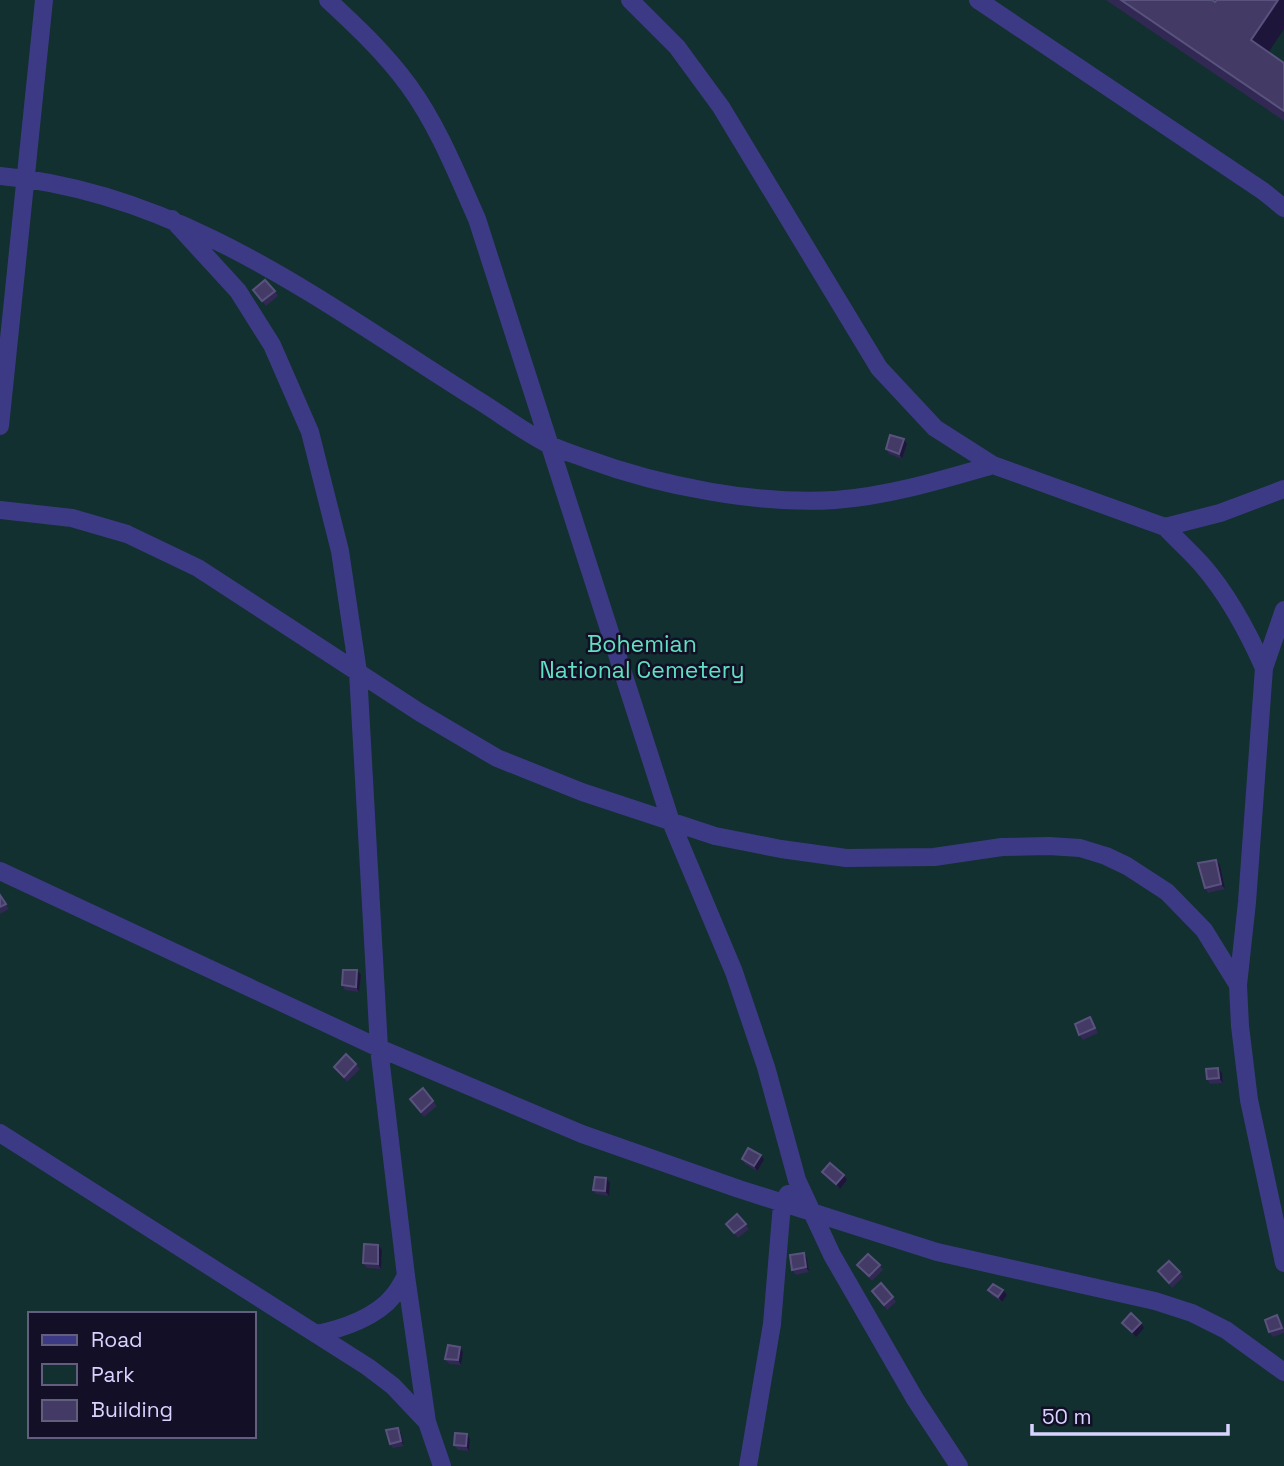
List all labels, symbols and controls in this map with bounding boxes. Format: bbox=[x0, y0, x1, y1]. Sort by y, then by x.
park label: Bohemian National Cemetery bbox=[540, 629, 744, 685]
legend bbox=[28, 1312, 256, 1438]
text: Road bbox=[91, 1326, 143, 1353]
text: Park bbox=[91, 1361, 135, 1388]
scale bar bbox=[1032, 1392, 1228, 1436]
text: Building bbox=[91, 1396, 173, 1423]
text: 50 m bbox=[1042, 1403, 1092, 1430]

